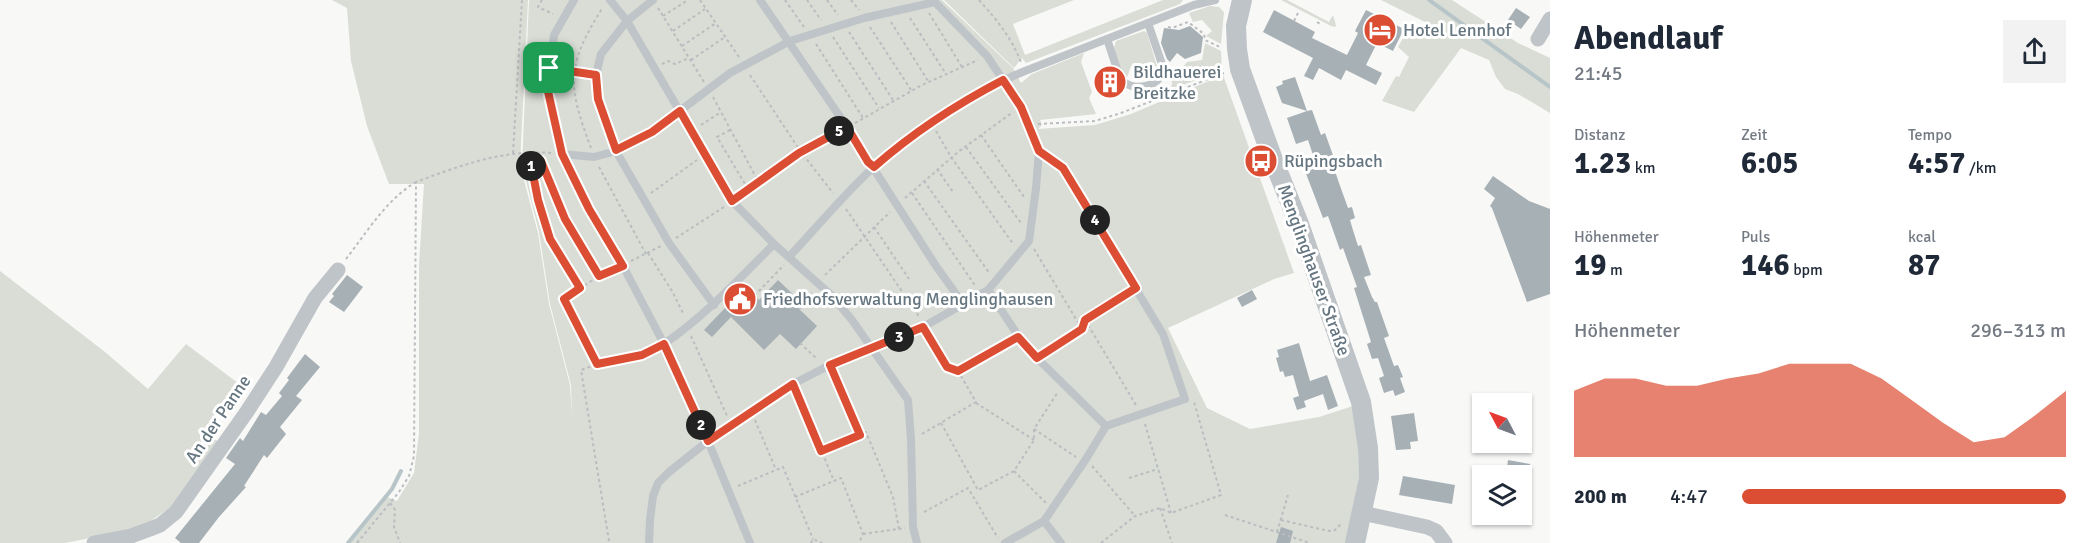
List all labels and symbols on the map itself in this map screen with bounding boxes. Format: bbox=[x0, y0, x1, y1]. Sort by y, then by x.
hotel icon: Hotel Lennhof bbox=[1362, 12, 1398, 48]
place label: Hotel Lennhof bbox=[1403, 19, 1512, 41]
pin bbox=[523, 42, 574, 93]
place label: Bildhauerei Breitzke bbox=[1133, 61, 1221, 104]
building icon: Bildhauerei Breitzke bbox=[1092, 64, 1128, 100]
pin: 5 bbox=[824, 116, 854, 146]
bus stop icon: Rüpingsbach bbox=[1243, 143, 1279, 179]
place label: Rüpingsbach bbox=[1284, 150, 1383, 172]
pin: 1 bbox=[516, 151, 546, 181]
street label: Menglinghauser Straße bbox=[1273, 181, 1355, 359]
pin: 4 bbox=[1080, 205, 1110, 235]
public building icon: Friedhofsverwaltung Menglinghausen bbox=[722, 281, 758, 317]
place label: Friedhofsverwaltung Menglinghausen bbox=[763, 288, 1053, 310]
pin: 3 bbox=[884, 322, 914, 352]
street label: An der Panne bbox=[180, 371, 256, 467]
north arrow bbox=[1472, 393, 1532, 453]
pin: 2 bbox=[686, 410, 716, 440]

